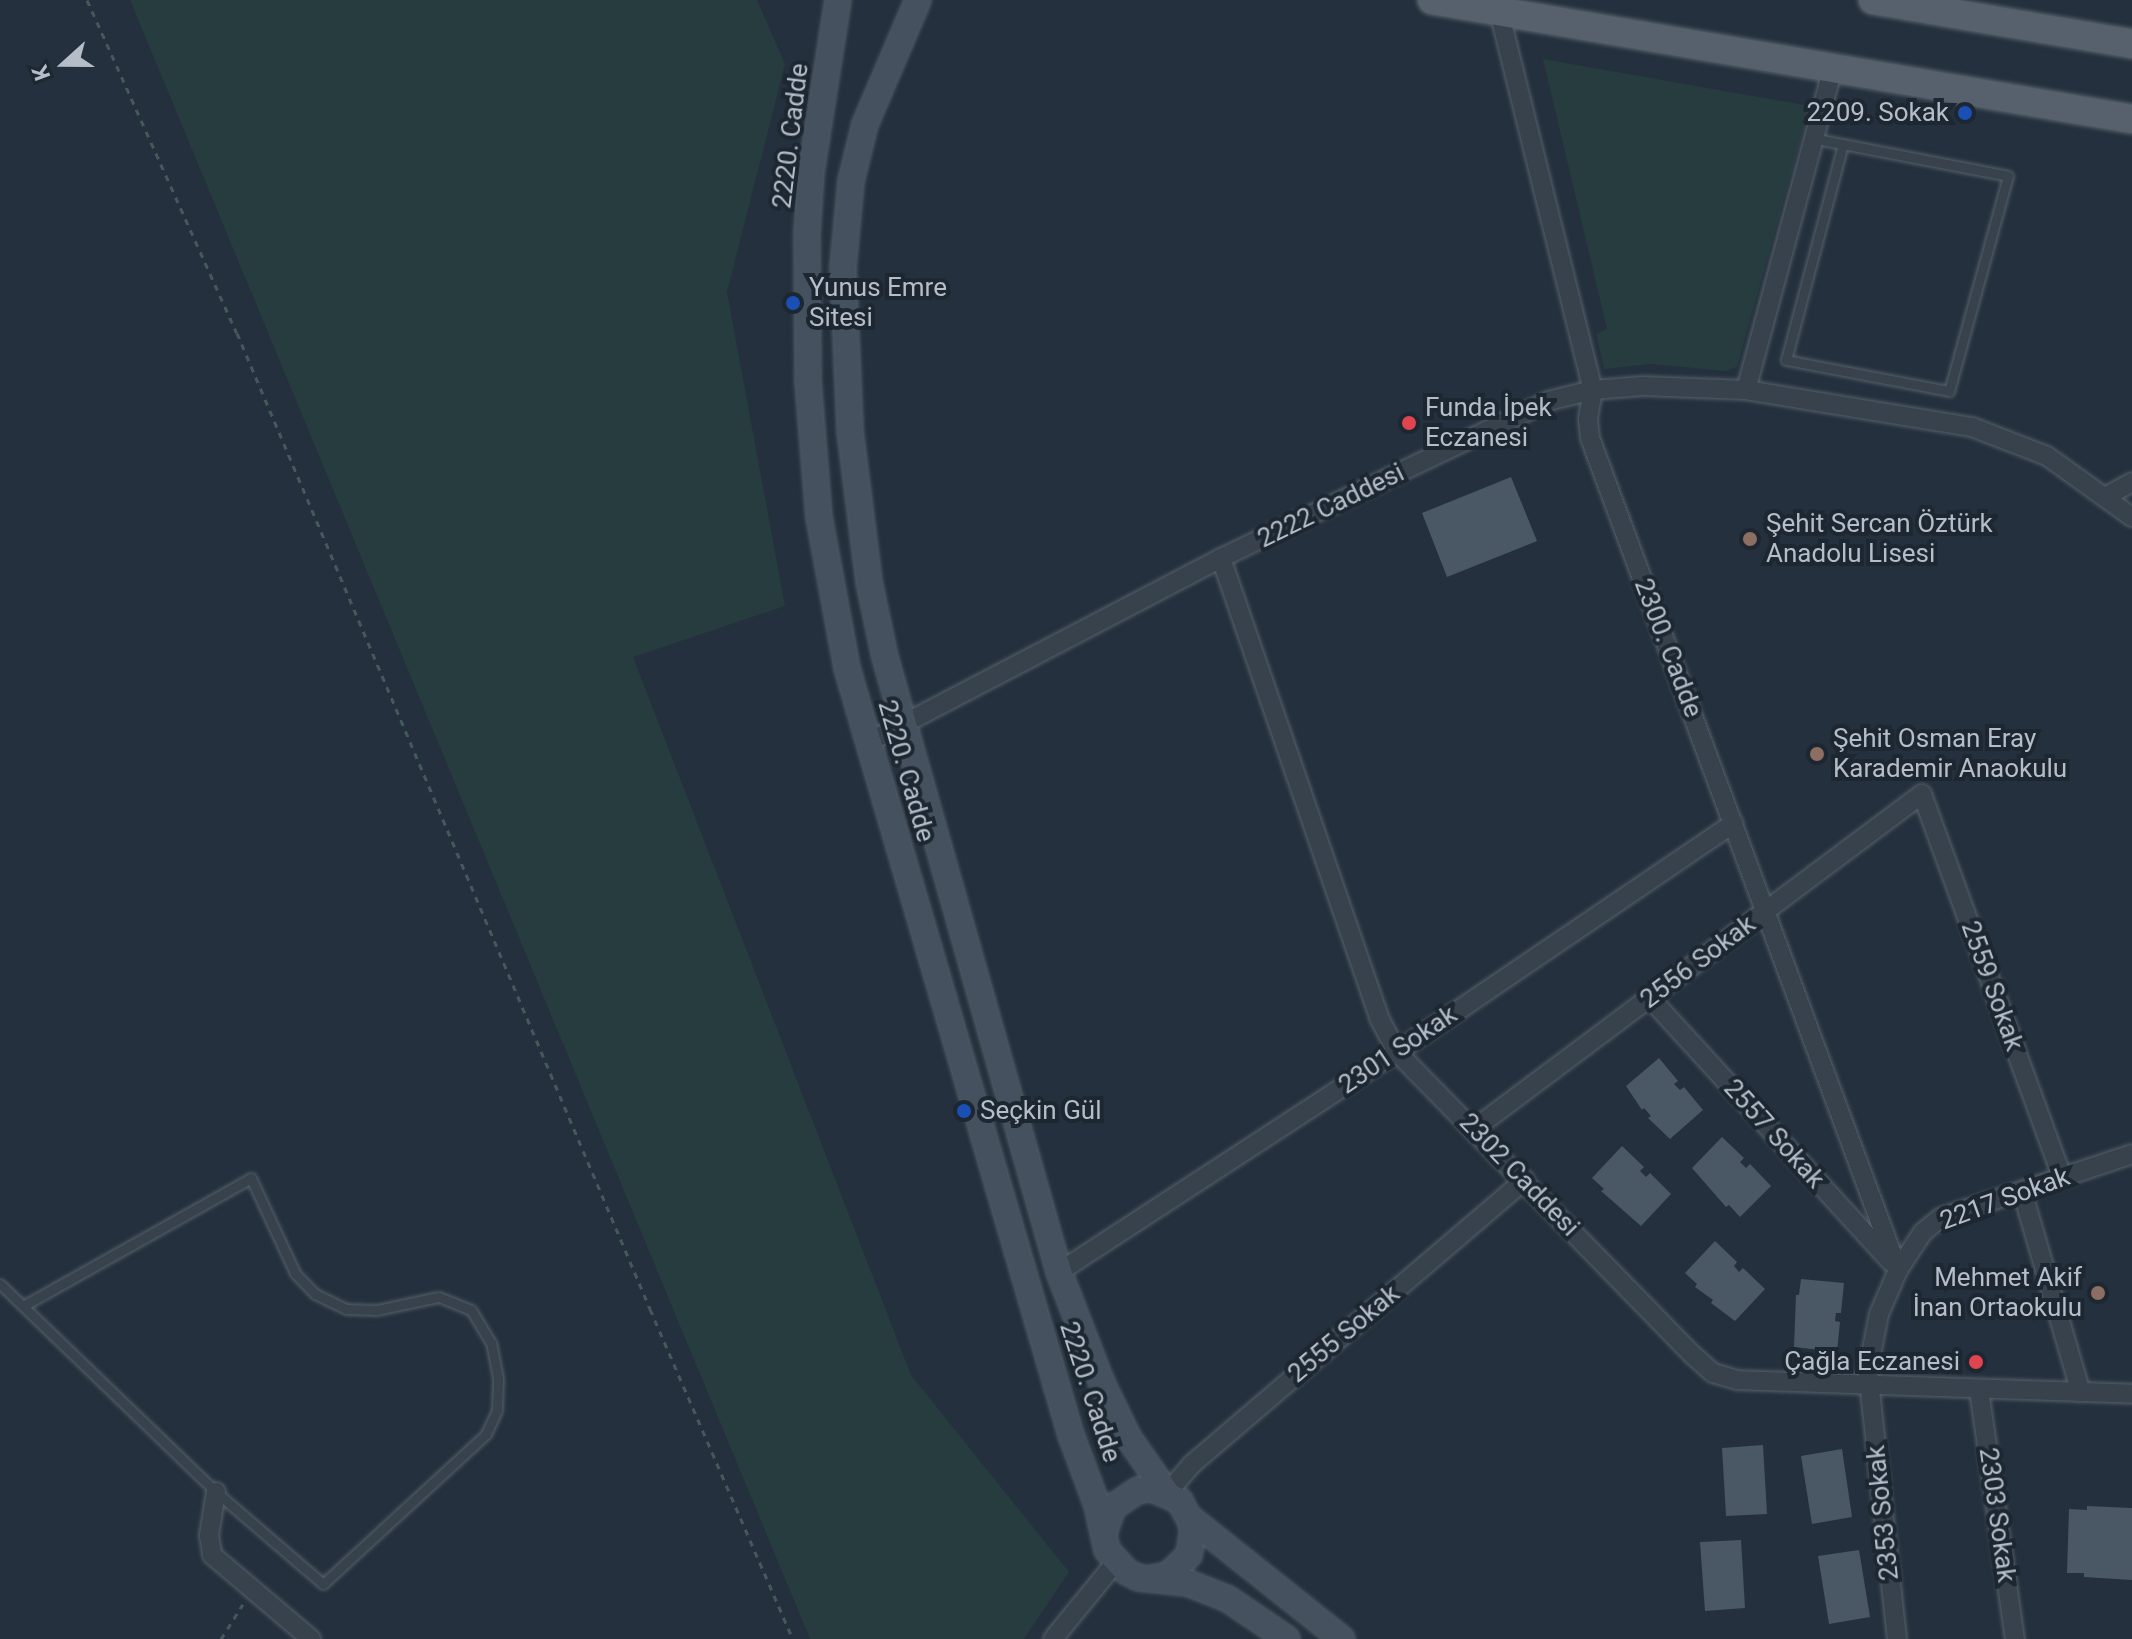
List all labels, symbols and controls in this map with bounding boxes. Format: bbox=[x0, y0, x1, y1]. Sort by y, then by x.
north arrow bbox=[24, 24, 104, 104]
text: K bbox=[27, 62, 55, 84]
street label: 2220. Cadde bbox=[767, 62, 815, 210]
place label: 2209. Sokak bbox=[1806, 97, 1949, 129]
marker: 2209. Sokak bbox=[1956, 104, 1974, 122]
place label: Yunus Emre Sitesi bbox=[809, 272, 947, 334]
marker: Yunus Emre Sitesi bbox=[784, 294, 802, 312]
place label: Funda İpek Eczanesi bbox=[1425, 392, 1552, 454]
marker: Funda İpek Eczanesi bbox=[1400, 414, 1418, 432]
street label: 2222 Caddesi bbox=[1253, 457, 1409, 555]
place label: Şehit Sercan Öztürk Anadolu Lisesi bbox=[1766, 508, 1993, 570]
marker: Şehit Sercan Öztürk Anadolu Lisesi bbox=[1741, 530, 1759, 548]
street label: 2300. Cadde bbox=[1627, 574, 1709, 722]
street label: 2220. Cadde bbox=[871, 697, 941, 845]
place label: Şehit Osman Eray Karademir Anaokulu bbox=[1833, 723, 2067, 784]
marker: Şehit Osman Eray Karademir Anaokulu bbox=[1808, 745, 1826, 763]
street label: 2556 Sokak bbox=[1634, 909, 1762, 1015]
street label: 2559 Sokak bbox=[1954, 917, 2030, 1055]
street label: 2301 Sokak bbox=[1333, 999, 1463, 1101]
street label: 2557 Sokak bbox=[1717, 1073, 1831, 1195]
place label: Seçkin Gül bbox=[980, 1095, 1102, 1127]
marker: Seçkin Gül bbox=[955, 1102, 973, 1120]
street label: 2302 Caddesi bbox=[1453, 1107, 1585, 1243]
street label: 2217 Sokak bbox=[1936, 1161, 2074, 1237]
place label: Mehmet Akif İnan Ortaokulu bbox=[1913, 1262, 2082, 1324]
street label: 2555 Sokak bbox=[1282, 1278, 1406, 1390]
marker: Mehmet Akif İnan Ortaokulu bbox=[2089, 1284, 2107, 1302]
street label: 2220. Cadde bbox=[1053, 1318, 1127, 1466]
place label: Çağla Eczanesi bbox=[1784, 1346, 1960, 1378]
marker: Çağla Eczanesi bbox=[1967, 1353, 1985, 1371]
street label: 2353 Sokak bbox=[1860, 1444, 1906, 1582]
street label: 2303 Sokak bbox=[1972, 1446, 2022, 1584]

